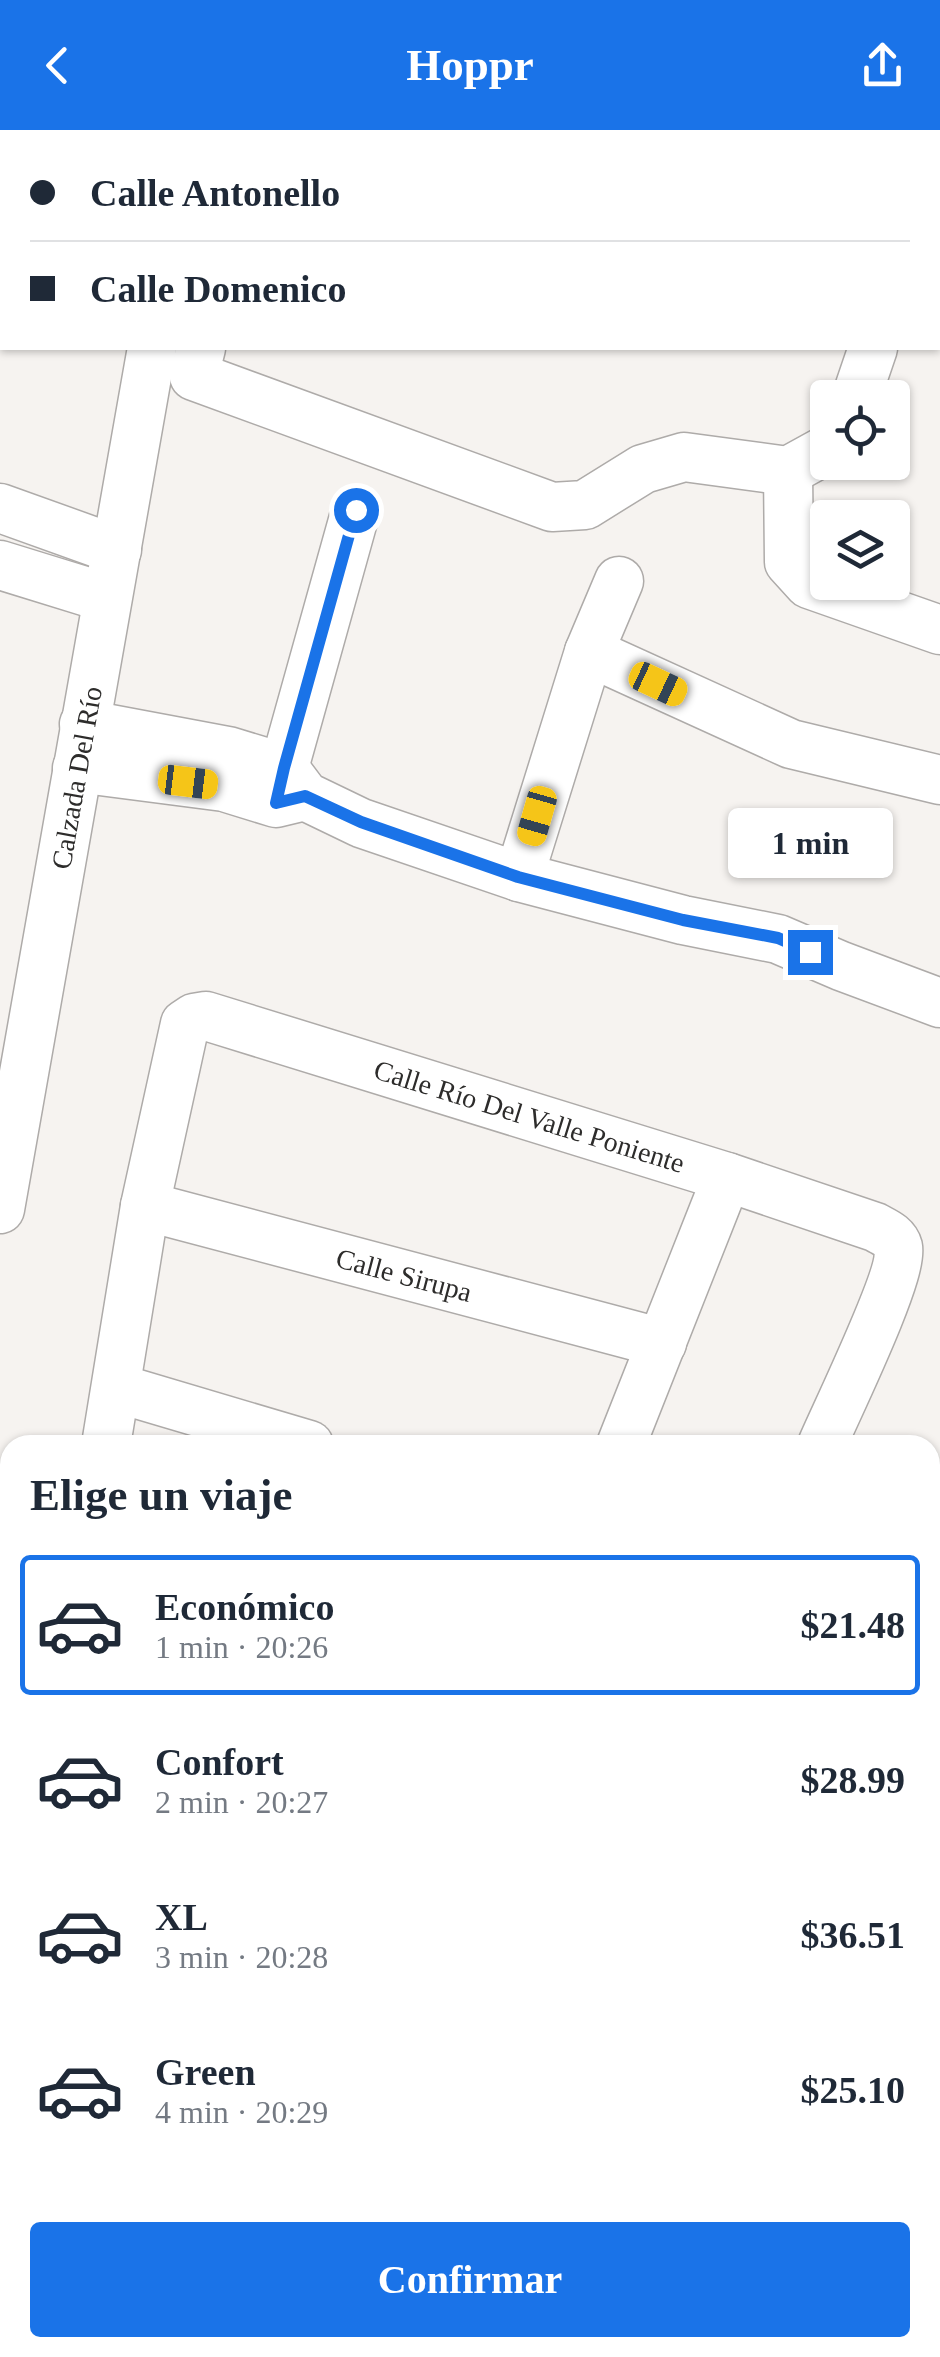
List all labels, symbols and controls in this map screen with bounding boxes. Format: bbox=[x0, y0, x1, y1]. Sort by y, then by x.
icon: back bbox=[30, 38, 85, 93]
icon: share bbox=[855, 38, 910, 93]
text: Hoppr bbox=[406, 40, 534, 90]
text: Calle Antonello bbox=[90, 172, 340, 214]
text: Calle Domenico bbox=[90, 268, 346, 310]
map controls bbox=[810, 380, 910, 600]
button: locate bbox=[810, 380, 910, 480]
route start bbox=[334, 488, 379, 533]
button: layers bbox=[810, 500, 910, 600]
car bbox=[624, 658, 692, 710]
street label: Calzada Del Río bbox=[45, 684, 108, 872]
car bbox=[156, 763, 220, 801]
car bbox=[514, 783, 560, 849]
callout: 1 min bbox=[728, 807, 892, 877]
text: 1 min bbox=[772, 825, 849, 861]
route end bbox=[788, 930, 833, 975]
street label: Calle Río Del Valle Poniente bbox=[370, 1054, 688, 1179]
street label: Calle Sirupa bbox=[333, 1242, 476, 1308]
text: Elige un viaje bbox=[30, 1470, 293, 1520]
icon: car bbox=[35, 1580, 125, 1670]
text: Económico bbox=[155, 1586, 334, 1628]
text: $21.48 bbox=[801, 1604, 905, 1646]
text: 1 min · 20:26 bbox=[155, 1629, 328, 1665]
icon: car bbox=[35, 1735, 125, 1825]
text: Confort bbox=[155, 1741, 284, 1783]
text: $28.99 bbox=[801, 1759, 905, 1801]
text: 2 min · 20:27 bbox=[155, 1784, 328, 1820]
icon: car bbox=[35, 1890, 125, 1980]
text: XL bbox=[155, 1896, 208, 1938]
text: $36.51 bbox=[801, 1914, 905, 1956]
text: 3 min · 20:28 bbox=[155, 1939, 328, 1975]
icon: car bbox=[35, 2045, 125, 2135]
text: Green bbox=[155, 2051, 256, 2093]
text: $25.10 bbox=[801, 2069, 905, 2111]
text: 4 min · 20:29 bbox=[155, 2094, 328, 2130]
button: Confirmar bbox=[30, 2222, 910, 2337]

